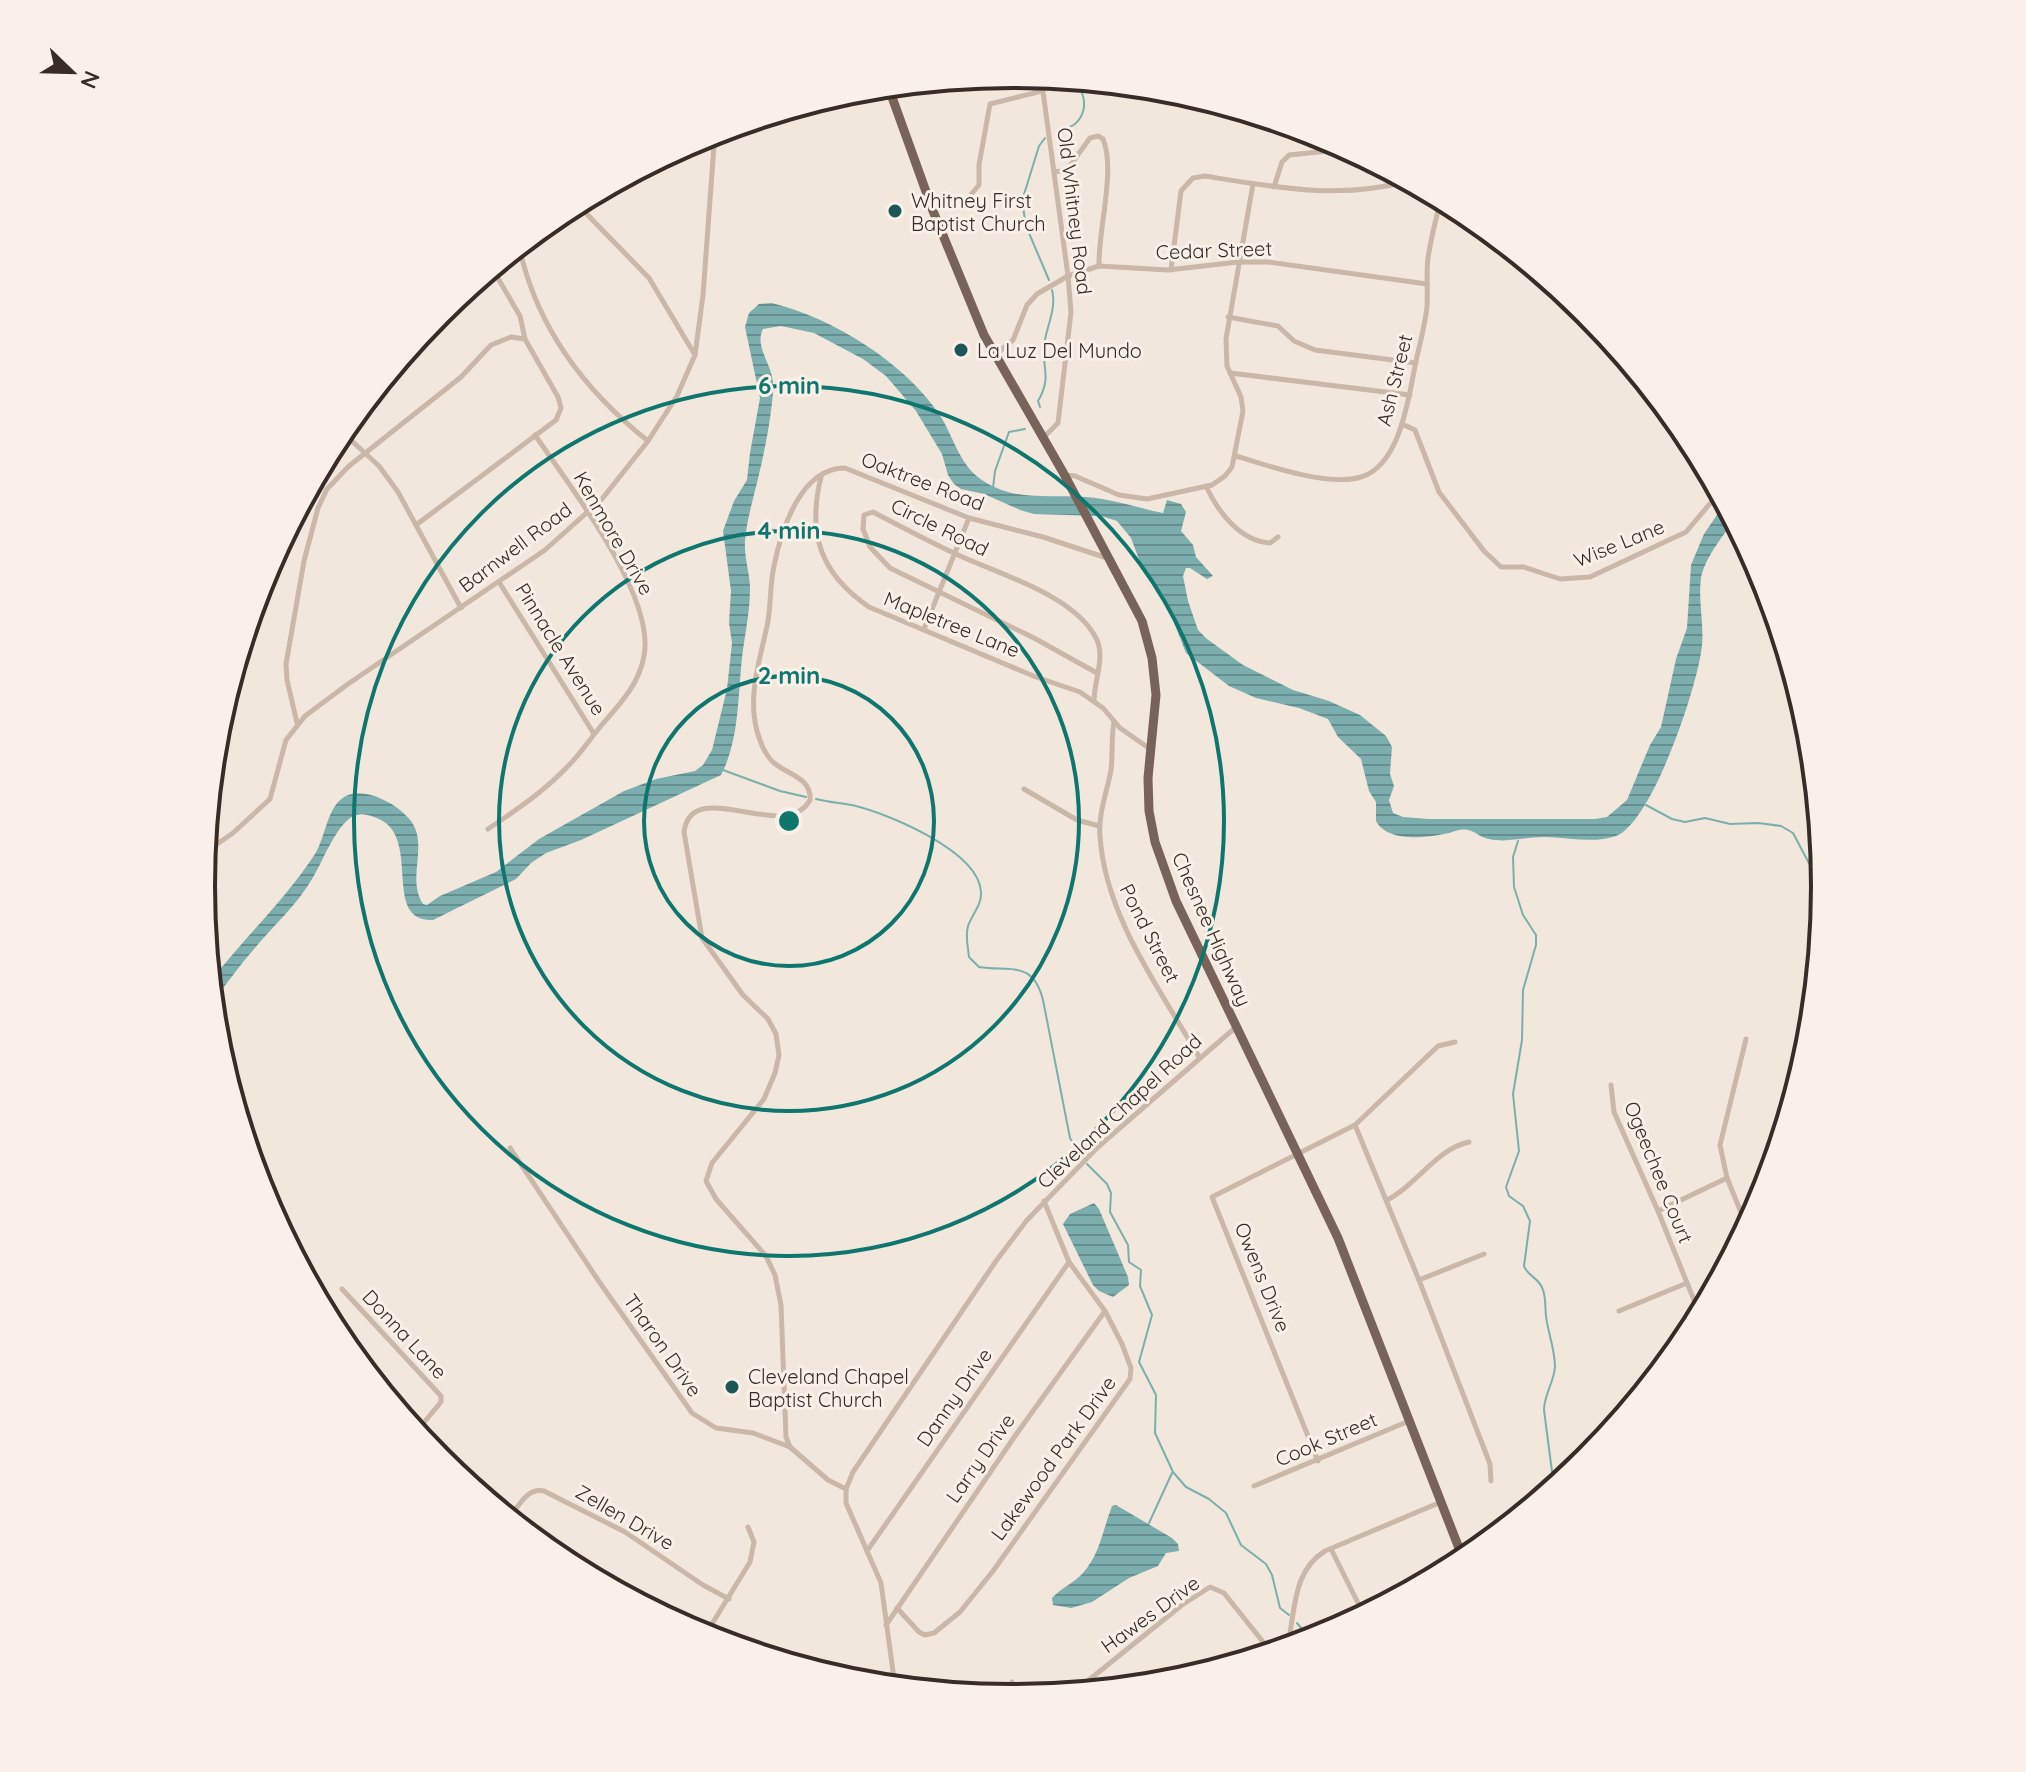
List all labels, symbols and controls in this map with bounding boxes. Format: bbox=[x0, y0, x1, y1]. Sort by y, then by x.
north arrow bbox=[32, 32, 112, 112]
text: N bbox=[74, 67, 106, 93]
street label: Old Whitney Road bbox=[1052, 126, 1098, 296]
place label: Whitney First Baptist Church bbox=[911, 188, 1046, 236]
marker: Whitney First Baptist Church bbox=[886, 202, 904, 220]
street label: Cedar Street bbox=[1155, 235, 1273, 265]
street label: Ash Street bbox=[1371, 331, 1418, 429]
place label: La Luz Del Mundo bbox=[977, 338, 1142, 363]
marker: La Luz Del Mundo bbox=[952, 341, 970, 359]
text: 6 min bbox=[758, 370, 820, 400]
street label: Oaktree Road bbox=[858, 446, 988, 516]
street label: Kenmore Drive bbox=[569, 467, 659, 599]
street label: Circle Road bbox=[887, 493, 993, 561]
street label: Barnwell Road bbox=[454, 496, 576, 598]
street label: Wise Lane bbox=[1570, 514, 1668, 572]
text: 4 min bbox=[758, 515, 820, 545]
street label: Pinnacle Avenue bbox=[510, 578, 612, 720]
street label: Mapletree Lane bbox=[880, 585, 1024, 663]
text: 2 min bbox=[758, 660, 820, 690]
centre of rings bbox=[775, 807, 803, 835]
street label: Chesnee Highway bbox=[1167, 848, 1257, 1010]
street label: Pond Street bbox=[1114, 879, 1186, 987]
street label: Cleveland Chapel Road bbox=[1032, 1028, 1206, 1194]
street label: Ogeechee Court bbox=[1619, 1097, 1699, 1247]
street label: Owens Drive bbox=[1230, 1218, 1296, 1336]
street label: Donna Lane bbox=[357, 1284, 453, 1384]
street label: Tharon Drive bbox=[618, 1289, 708, 1401]
street label: Danny Drive bbox=[911, 1343, 997, 1451]
place label: Cleveland Chapel Baptist Church bbox=[748, 1364, 909, 1412]
street label: Lakewood Park Drive bbox=[985, 1371, 1121, 1545]
marker: Cleveland Chapel Baptist Church bbox=[723, 1378, 741, 1396]
street label: Cook Street bbox=[1271, 1406, 1381, 1472]
street label: Larry Drive bbox=[940, 1409, 1020, 1507]
street label: Zellen Drive bbox=[571, 1479, 679, 1555]
street label: Hawes Drive bbox=[1096, 1570, 1204, 1658]

